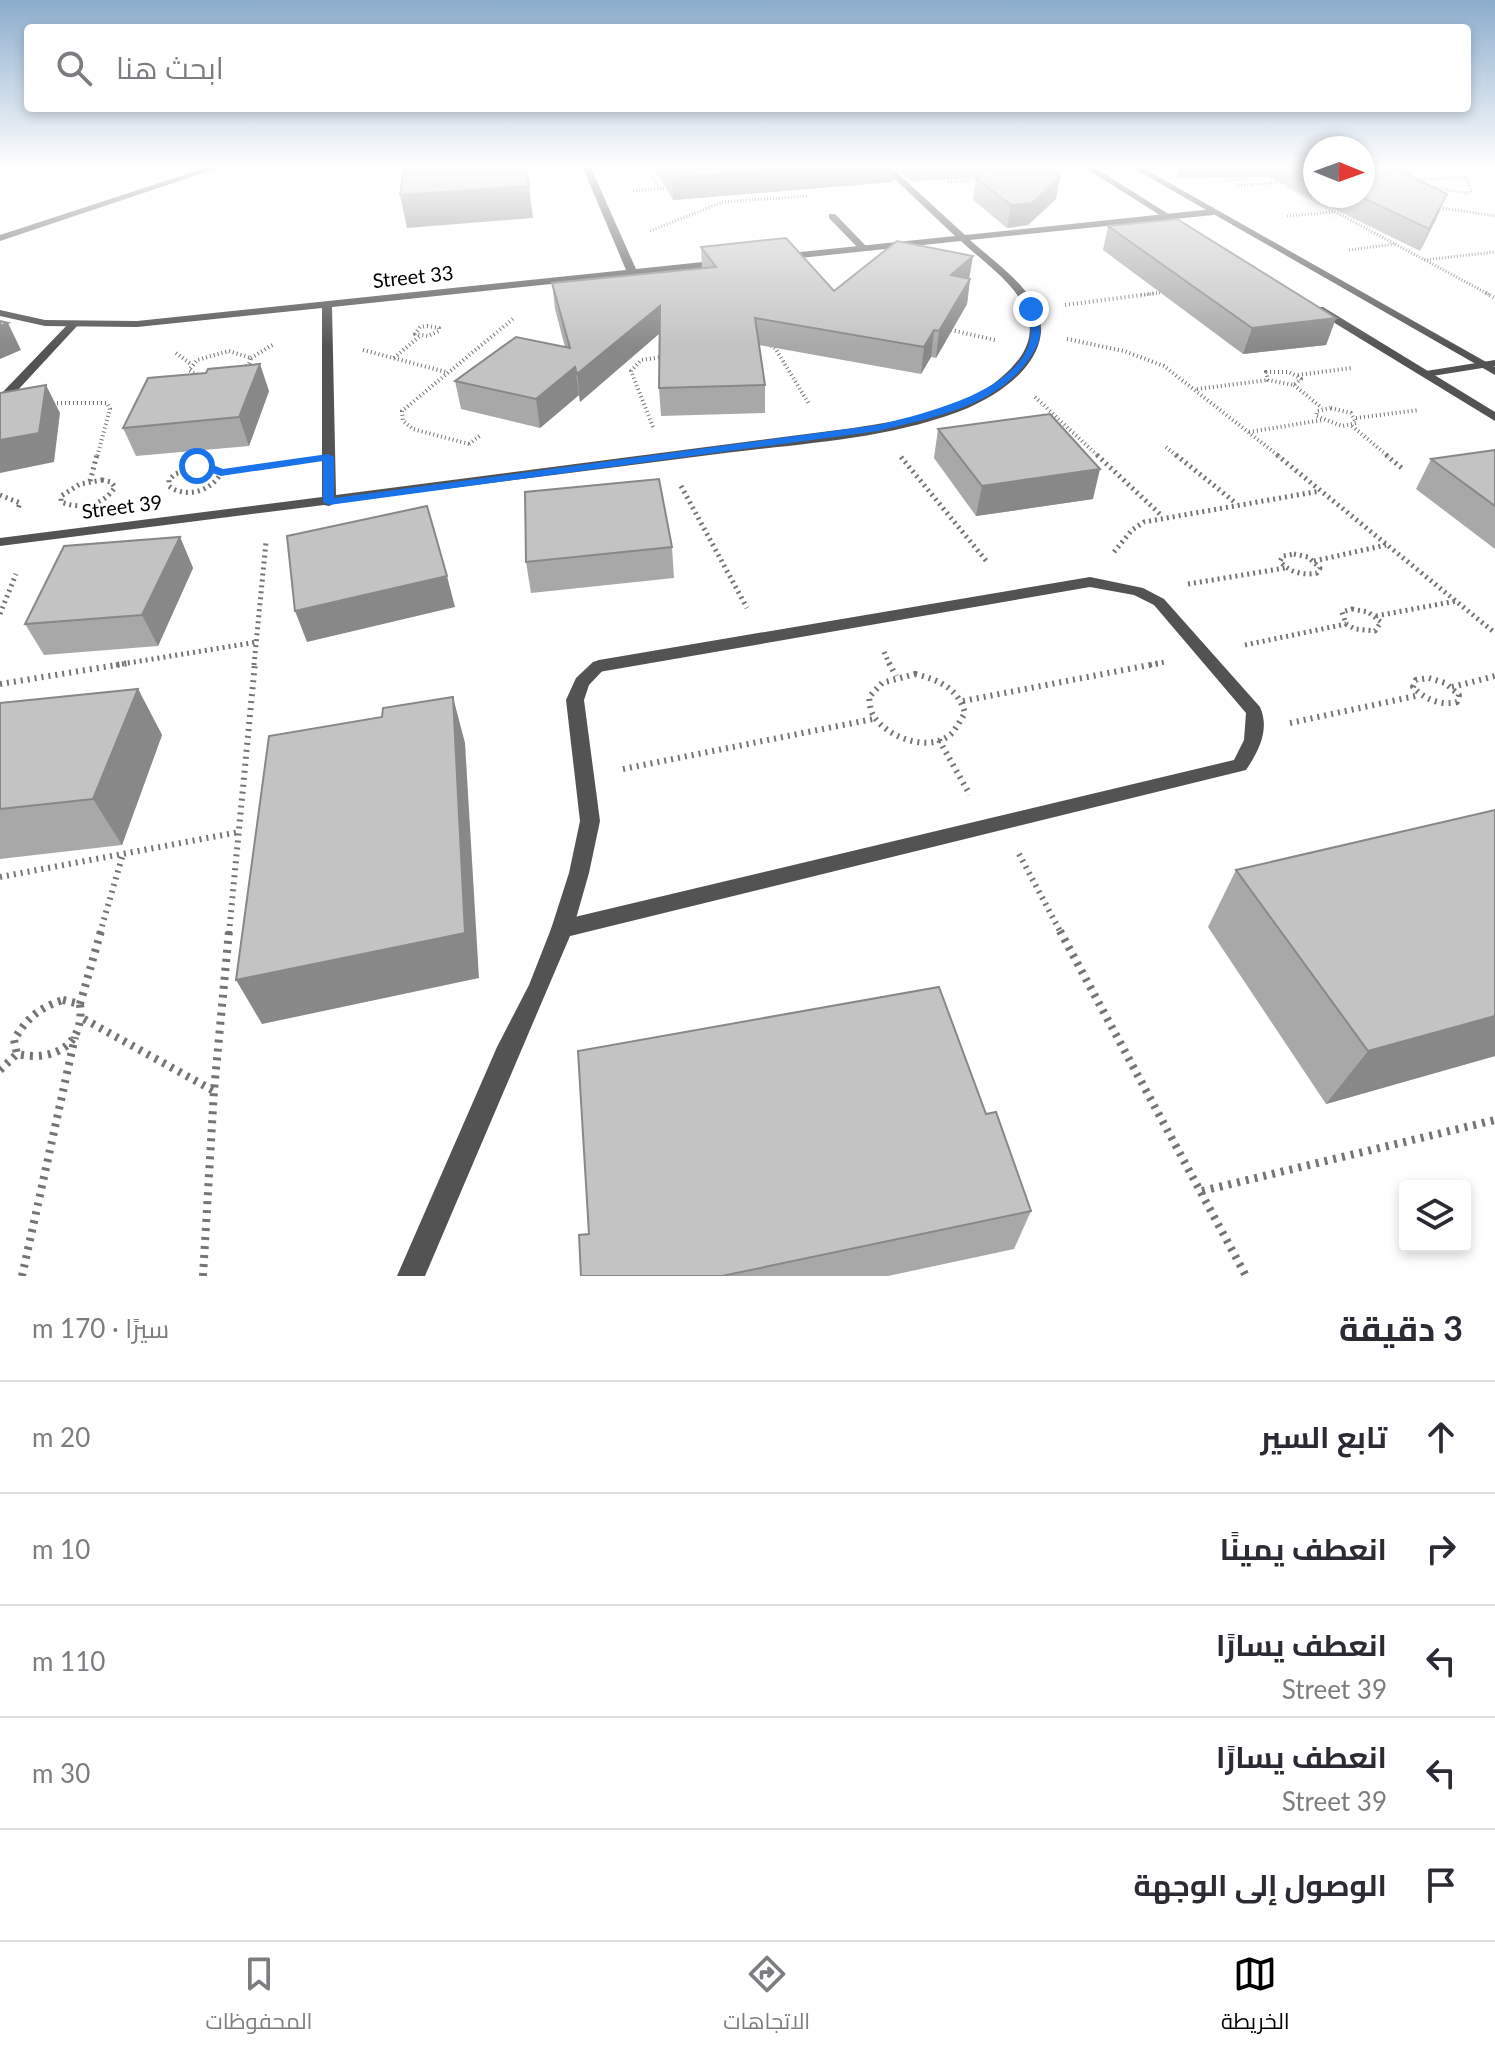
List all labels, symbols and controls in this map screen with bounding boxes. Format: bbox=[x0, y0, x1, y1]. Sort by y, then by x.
search box bbox=[24, 24, 1471, 112]
icon: search bbox=[52, 46, 96, 90]
text: ابحث هنا bbox=[116, 49, 224, 85]
north arrow bbox=[1303, 136, 1375, 208]
street label: Street 33 bbox=[371, 260, 454, 292]
route end bbox=[1013, 291, 1049, 327]
route start bbox=[179, 448, 215, 484]
street label: Street 39 bbox=[80, 489, 164, 523]
map controls bbox=[1399, 1180, 1471, 1252]
button: layers bbox=[1399, 1180, 1471, 1252]
text: 3 دقيقة bbox=[1339, 1307, 1463, 1348]
text: سيرًا · 170 m bbox=[32, 1312, 169, 1344]
icon: ahead bbox=[1419, 1415, 1463, 1459]
text: تابع السير bbox=[1260, 1418, 1387, 1454]
text: 20 m bbox=[32, 1421, 90, 1453]
icon: right bbox=[1419, 1527, 1463, 1571]
text: انعطف يمينًا bbox=[1220, 1530, 1387, 1566]
text: 10 m bbox=[32, 1533, 90, 1565]
text: انعطف يسارًا bbox=[1216, 1626, 1387, 1662]
icon: left bbox=[1419, 1639, 1463, 1683]
text: 110 m bbox=[32, 1645, 105, 1677]
text: Street 39 bbox=[1282, 1673, 1387, 1705]
text: انعطف يسارًا bbox=[1216, 1738, 1387, 1774]
icon: left bbox=[1419, 1751, 1463, 1795]
text: 30 m bbox=[32, 1757, 90, 1789]
text: Street 39 bbox=[1282, 1785, 1387, 1817]
icon: arrive bbox=[1419, 1863, 1463, 1907]
text: الوصول إلى الوجهة bbox=[1133, 1866, 1387, 1902]
tab: المحفوظات bbox=[205, 1952, 312, 2042]
tab: الاتجاهات bbox=[723, 1952, 810, 2042]
tab: الخريطة bbox=[1221, 1952, 1290, 2042]

